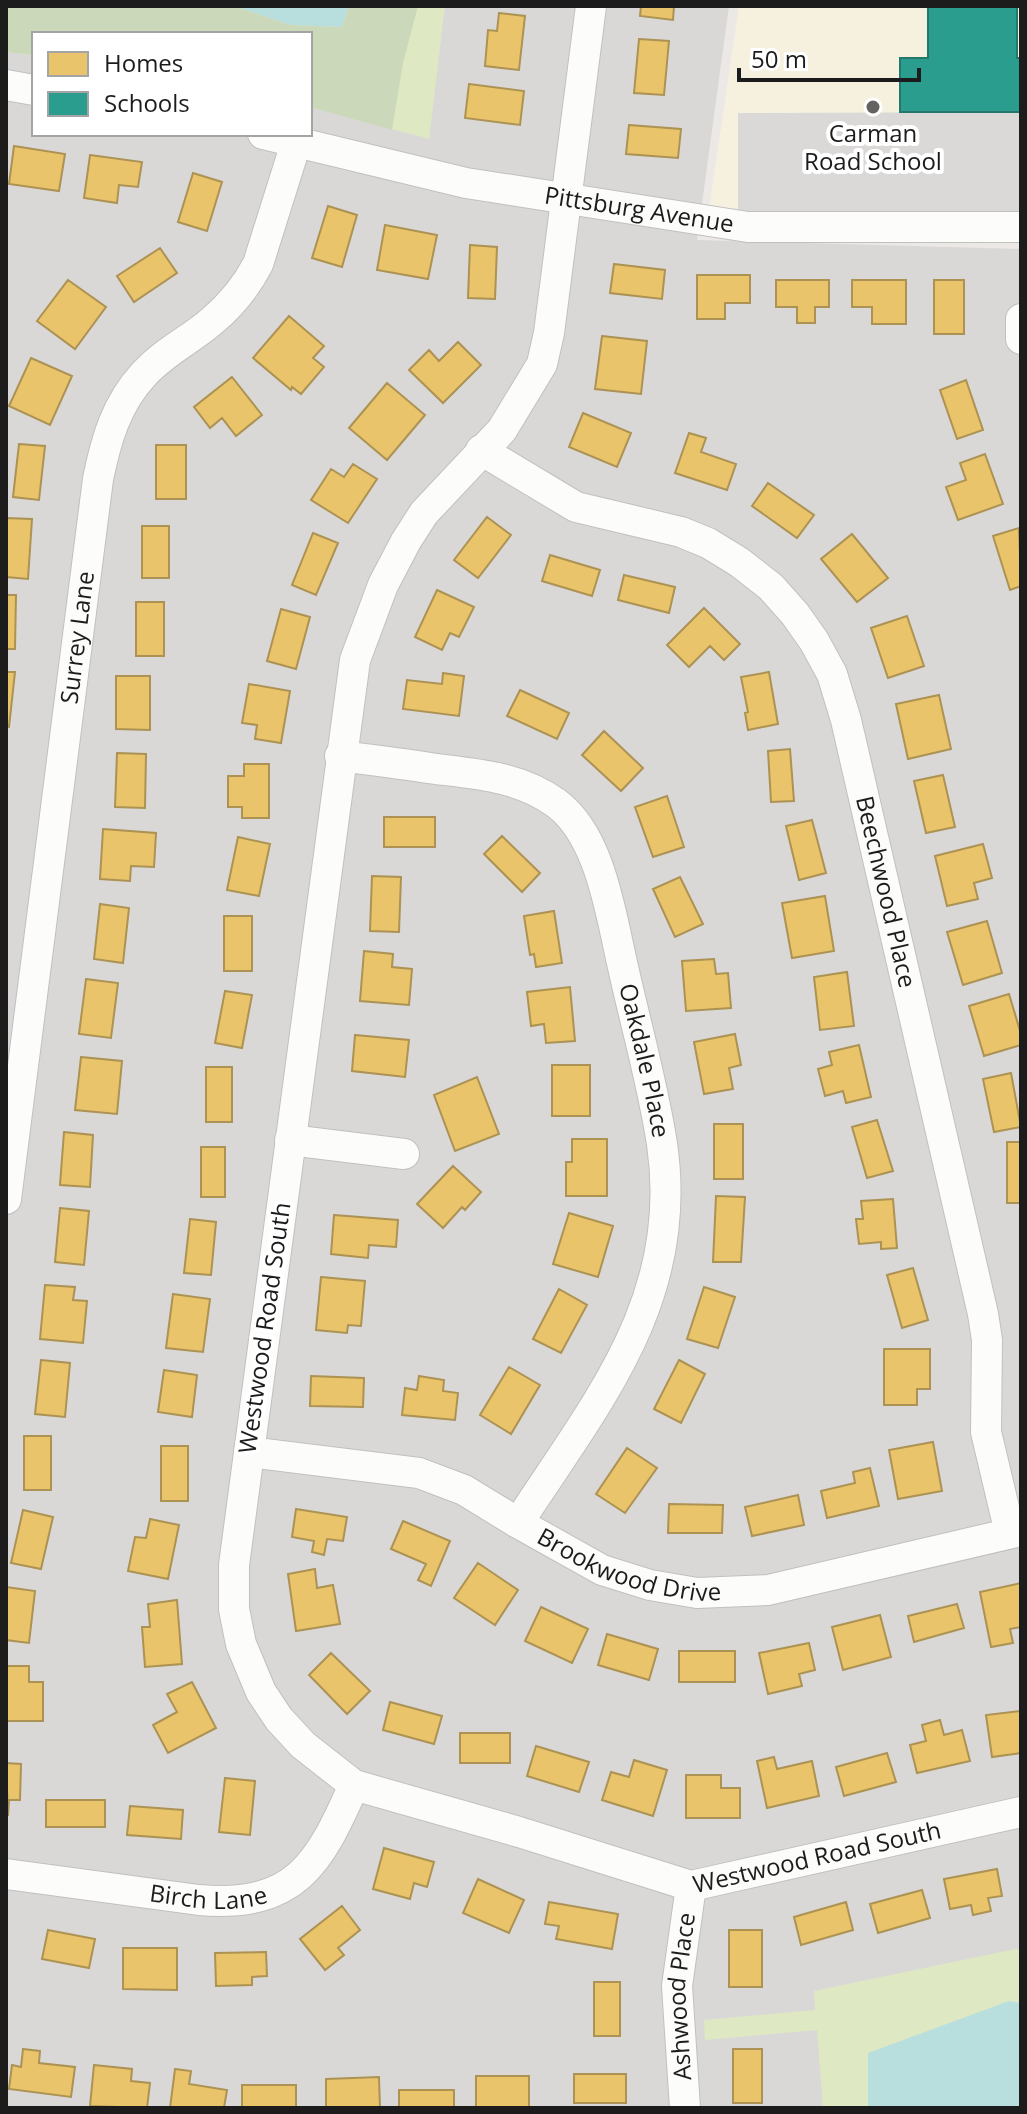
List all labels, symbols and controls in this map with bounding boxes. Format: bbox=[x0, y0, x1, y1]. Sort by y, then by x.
legend bbox=[32, 32, 312, 136]
scale bar bbox=[739, 32, 919, 82]
text: 50 m bbox=[751, 42, 807, 75]
text: Homes bbox=[104, 46, 183, 79]
text: Schools bbox=[104, 86, 190, 119]
marker: Carman Road School bbox=[864, 98, 882, 116]
place label: Carman Road School bbox=[804, 116, 942, 177]
street label: Pittsburg Avenue bbox=[542, 177, 736, 240]
street label: Surrey Lane bbox=[51, 569, 101, 706]
street label: Beechwood Place bbox=[849, 792, 925, 991]
street label: Oakdale Place bbox=[612, 980, 679, 1140]
street label: Westwood Road South bbox=[230, 1200, 297, 1455]
street label: Brookwood Drive bbox=[532, 1519, 722, 1608]
street label: Westwood Road South bbox=[690, 1812, 944, 1900]
street label: Birch Lane bbox=[148, 1876, 271, 1916]
street label: Ashwood Place bbox=[658, 1910, 702, 2082]

